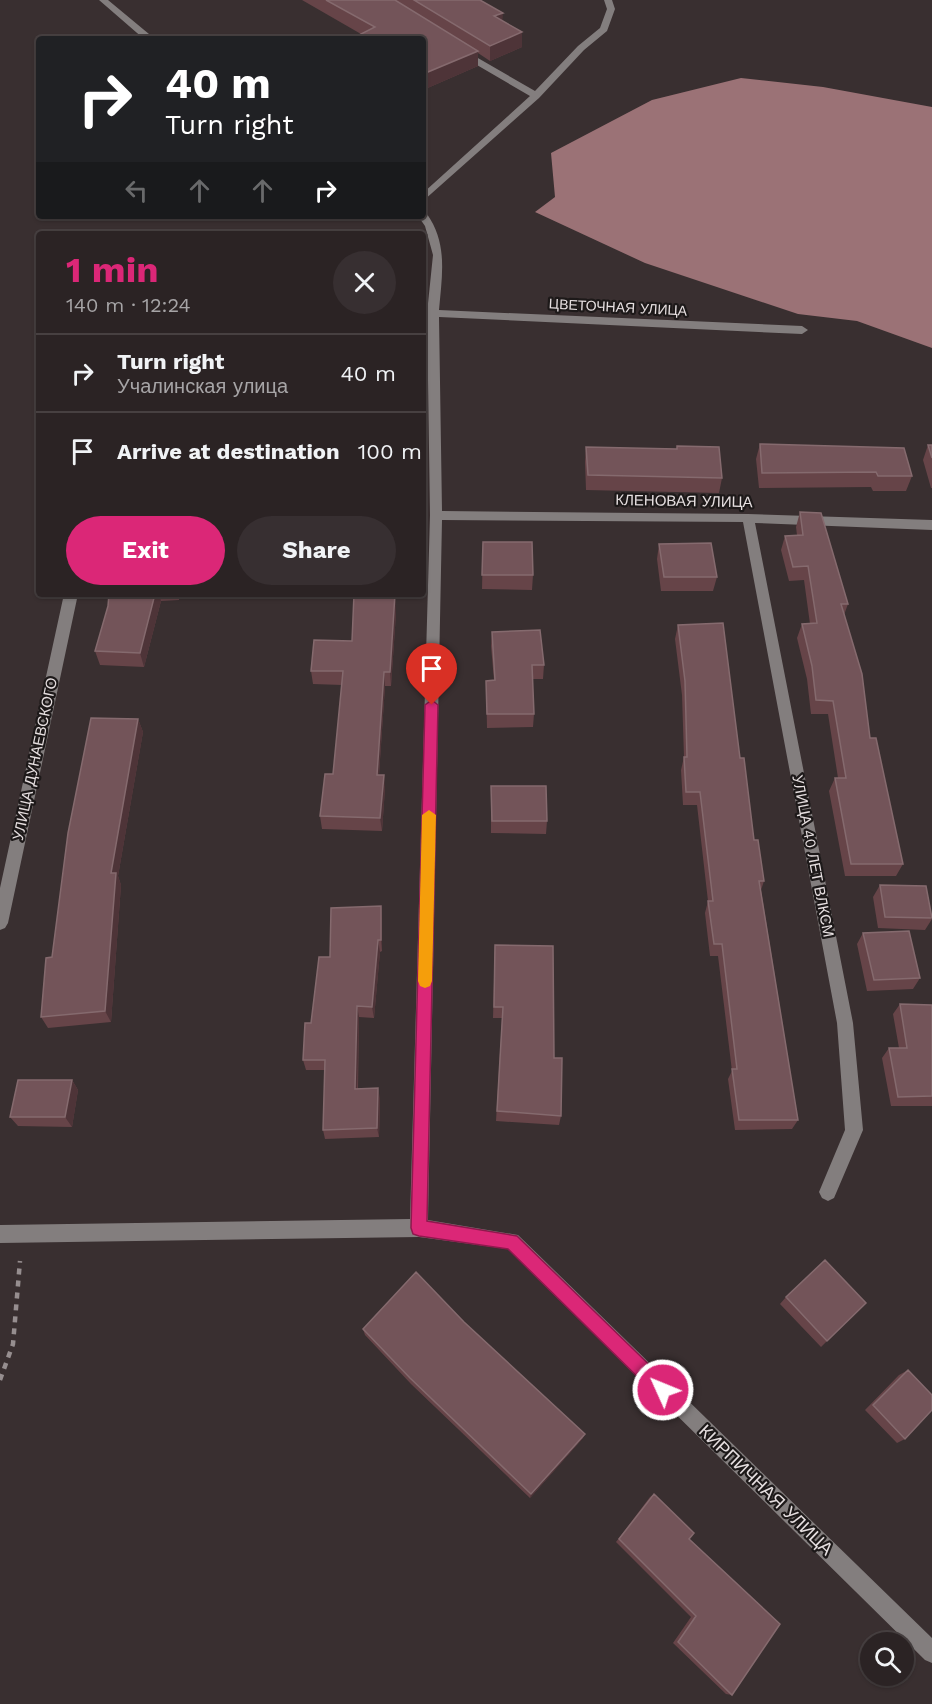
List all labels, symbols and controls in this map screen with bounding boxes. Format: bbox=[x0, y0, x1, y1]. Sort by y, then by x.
text: 40 m bbox=[165, 59, 271, 108]
icon: right bbox=[66, 60, 144, 138]
text: Turn right bbox=[165, 109, 294, 141]
icon: left bbox=[120, 174, 153, 207]
icon: ahead bbox=[183, 174, 216, 207]
icon: ahead bbox=[246, 174, 279, 207]
icon: right bbox=[309, 174, 342, 207]
text: 1 min bbox=[66, 249, 158, 291]
button: close bbox=[333, 251, 396, 314]
text: 140 m · 12:24 bbox=[66, 293, 191, 317]
street label: ЦВЕТОЧНАЯ УЛИЦА bbox=[548, 295, 688, 319]
text: Turn right bbox=[117, 349, 224, 374]
icon: right bbox=[66, 357, 99, 390]
text: 40 m bbox=[340, 361, 396, 386]
text: Учалинская улица bbox=[117, 374, 288, 398]
icon: arrive bbox=[66, 435, 99, 468]
text: Arrive at destination bbox=[117, 439, 340, 464]
text: 100 m bbox=[358, 439, 422, 464]
street label: КЛЕНОВАЯ УЛИЦА bbox=[615, 491, 753, 511]
button: Exit bbox=[66, 516, 225, 585]
button: Share bbox=[237, 516, 396, 585]
pin bbox=[406, 643, 457, 705]
icon: arrive bbox=[415, 652, 448, 685]
street label: УЛИЦА ДУНАЕВСКОГО bbox=[9, 676, 61, 842]
street label: УЛИЦА 40 ЛЕТ ВЛКСМ bbox=[788, 773, 838, 939]
position arrow bbox=[631, 1358, 695, 1422]
street label: КИРПИЧНАЯ УЛИЦА bbox=[695, 1420, 838, 1559]
map controls bbox=[860, 1632, 914, 1686]
button: search bbox=[860, 1632, 914, 1686]

